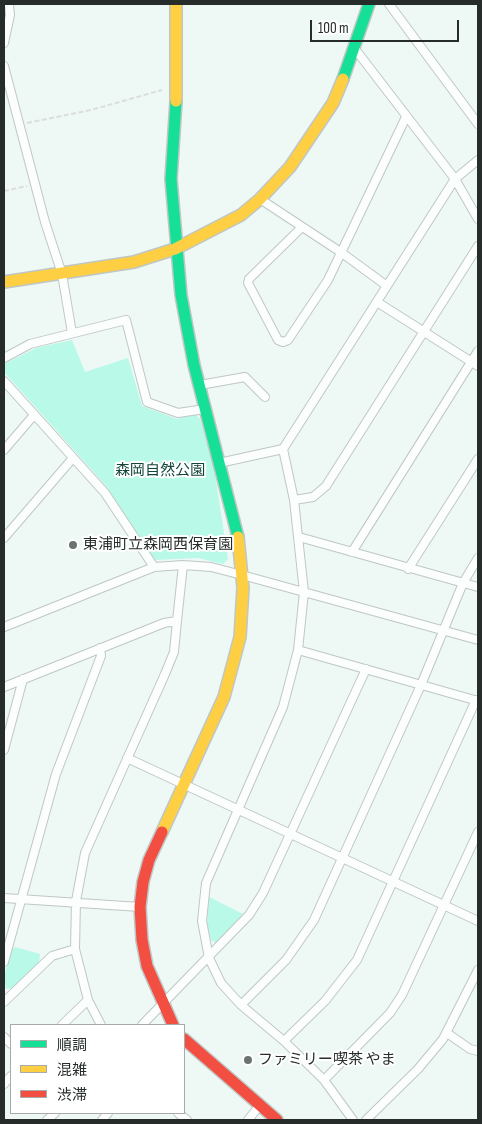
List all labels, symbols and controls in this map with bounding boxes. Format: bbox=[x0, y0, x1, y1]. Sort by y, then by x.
scale bar bbox=[312, 10, 461, 42]
text: 100 m bbox=[318, 19, 349, 38]
park label: 森岡自然公園 bbox=[115, 462, 205, 480]
place label: 東浦町立森岡西保育園 bbox=[83, 536, 233, 554]
marker: 東浦町立森岡西保育園 bbox=[67, 539, 79, 551]
legend bbox=[10, 1024, 185, 1114]
text: 順調 bbox=[57, 1036, 87, 1055]
place label: ファミリー喫茶 やま bbox=[258, 1051, 395, 1069]
marker: ファミリー喫茶 やま bbox=[242, 1054, 254, 1066]
text: 混雑 bbox=[57, 1061, 87, 1080]
text: 渋滞 bbox=[57, 1086, 87, 1105]

